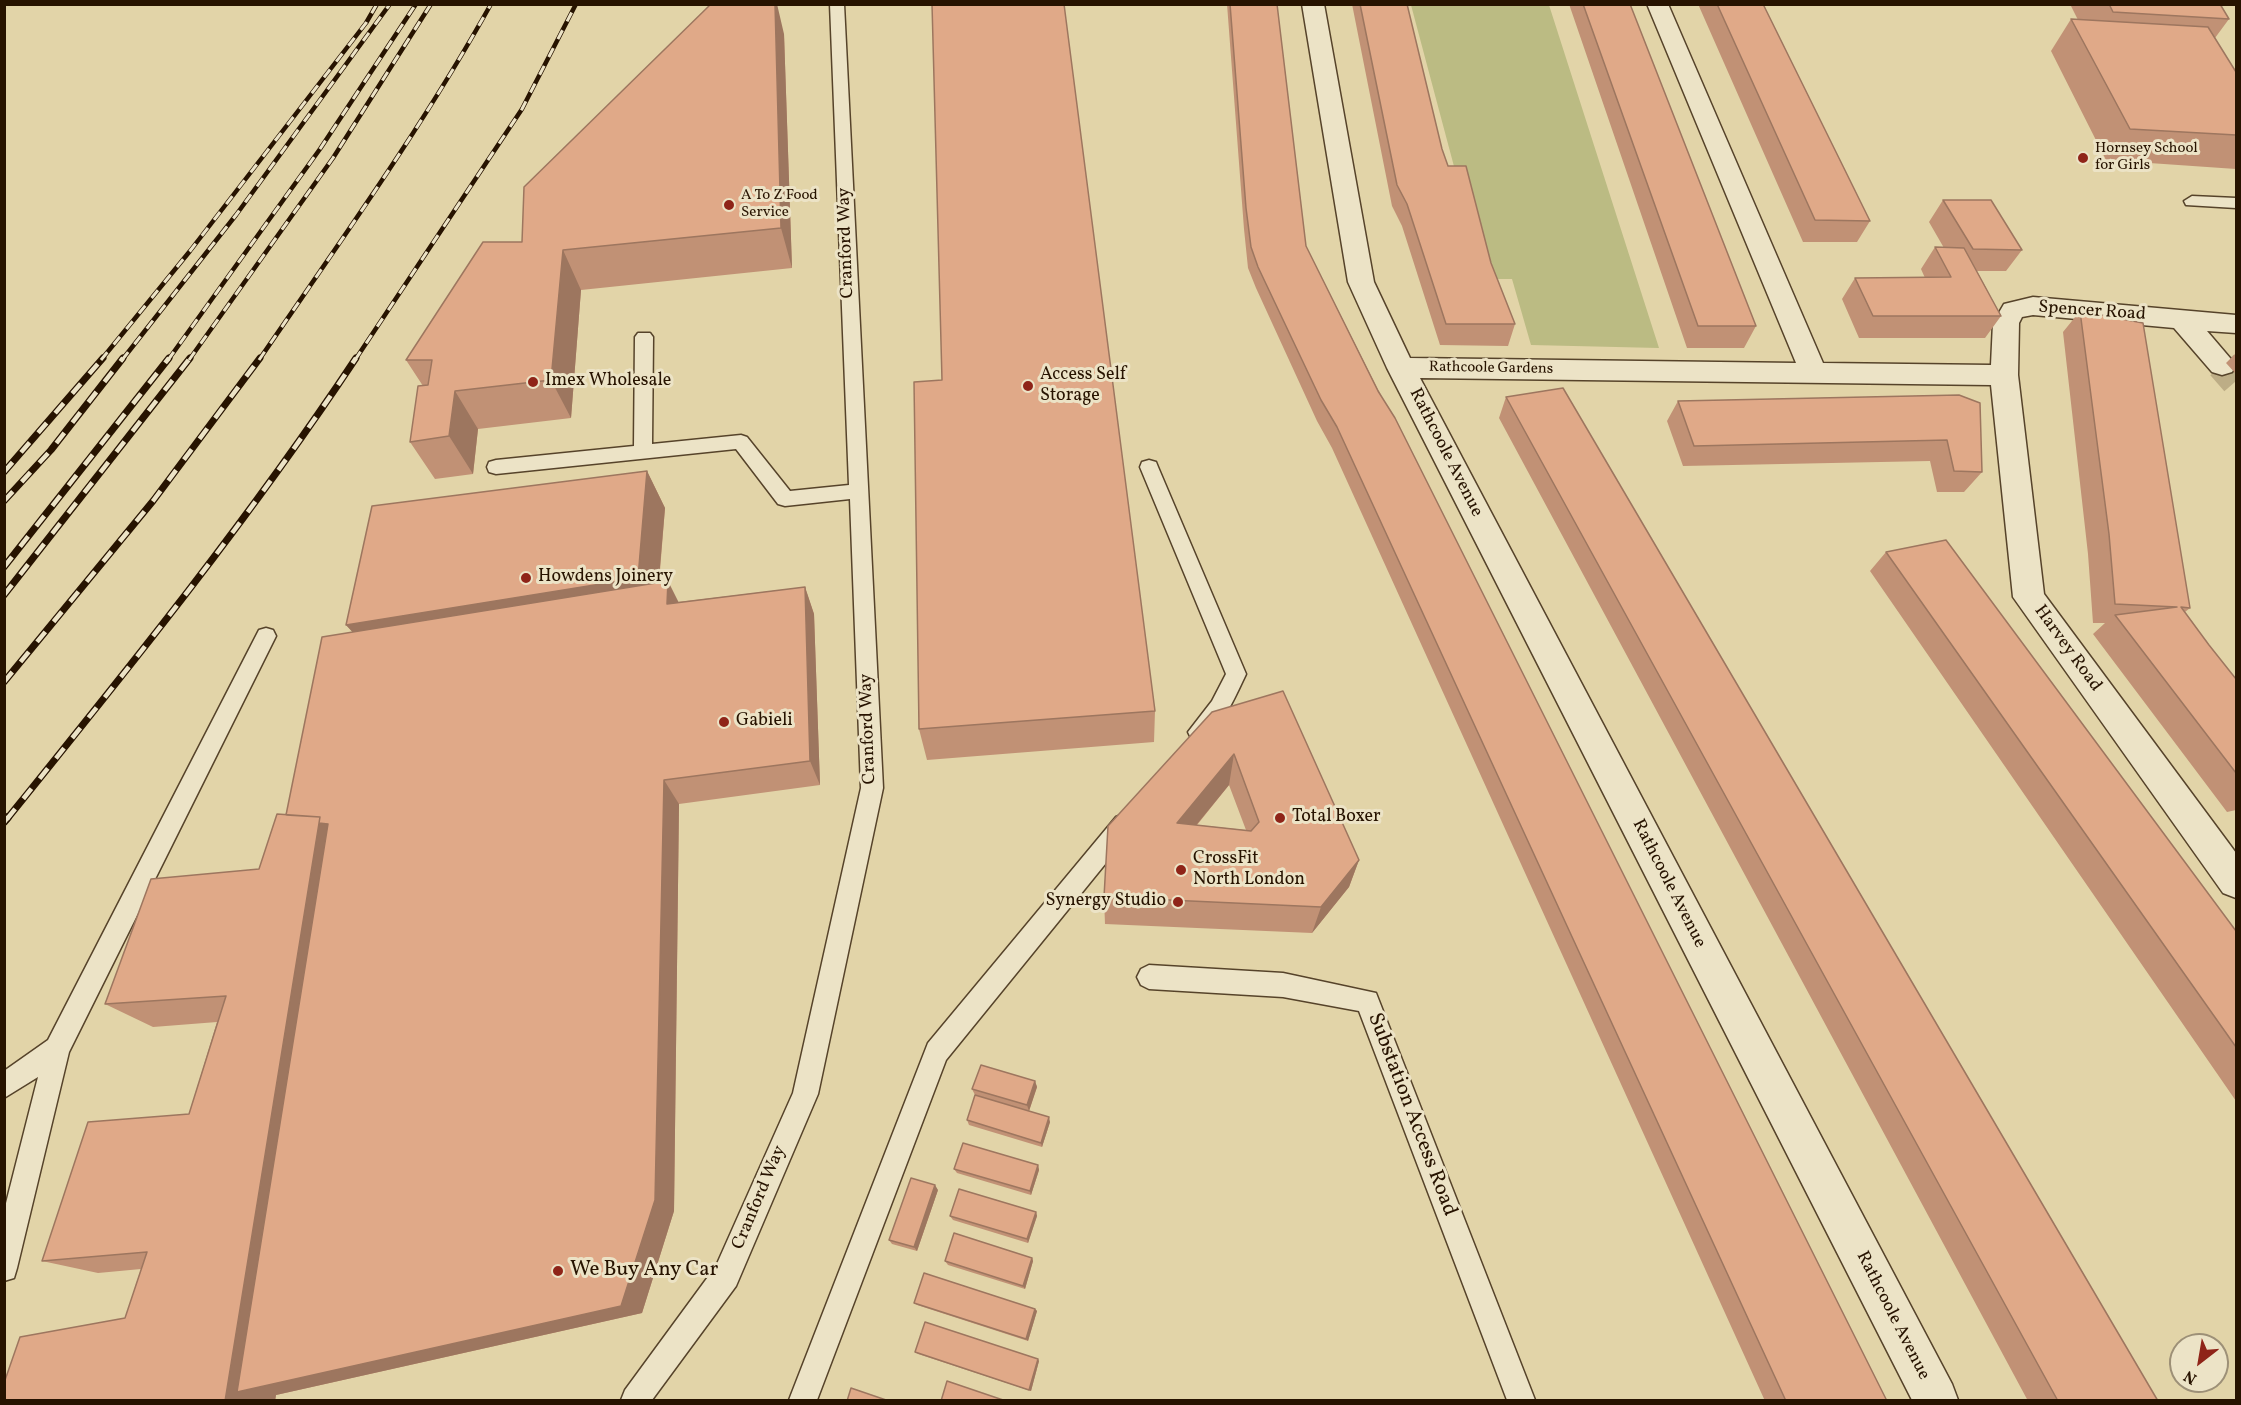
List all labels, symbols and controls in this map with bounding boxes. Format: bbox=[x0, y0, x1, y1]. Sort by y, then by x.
place label: Hornsey School for Girls bbox=[2095, 140, 2198, 175]
marker: Hornsey School for Girls bbox=[2076, 151, 2090, 165]
place label: A To Z Food Service bbox=[741, 187, 818, 222]
street label: Cranford Way bbox=[834, 187, 860, 299]
marker: A To Z Food Service bbox=[722, 198, 736, 212]
street label: Spencer Road bbox=[2037, 297, 2147, 327]
street label: Rathcoole Gardens bbox=[1429, 359, 1553, 379]
place label: Access Self Storage bbox=[1040, 365, 1126, 407]
place label: Imex Wholesale bbox=[545, 371, 671, 393]
marker: Imex Wholesale bbox=[526, 375, 540, 389]
marker: Access Self Storage bbox=[1021, 379, 1035, 393]
street label: Rathcoole Avenue bbox=[1403, 385, 1487, 521]
place label: Howdens Joinery bbox=[538, 567, 673, 589]
marker: Howdens Joinery bbox=[519, 571, 533, 585]
street label: Harvey Road bbox=[2028, 602, 2106, 696]
street label: Cranford Way bbox=[856, 673, 882, 785]
place label: Gabieli bbox=[736, 711, 793, 733]
marker: Gabieli bbox=[717, 715, 731, 729]
place label: Total Boxer bbox=[1292, 807, 1381, 829]
marker: Total Boxer bbox=[1273, 811, 1287, 825]
street label: Rathcoole Avenue bbox=[1626, 816, 1710, 952]
place label: CrossFit North London bbox=[1193, 849, 1305, 892]
marker: CrossFit North London bbox=[1174, 863, 1188, 877]
place label: Synergy Studio bbox=[1045, 891, 1166, 913]
marker: Synergy Studio bbox=[1171, 895, 1185, 909]
street label: Substation Access Road bbox=[1361, 1010, 1461, 1220]
street label: Cranford Way bbox=[728, 1143, 792, 1253]
street label: Rathcoole Avenue bbox=[1850, 1248, 1934, 1384]
place label: We Buy Any Car bbox=[570, 1258, 718, 1284]
marker: We Buy Any Car bbox=[551, 1264, 565, 1278]
north arrow bbox=[2169, 1333, 2229, 1393]
text: N bbox=[2180, 1364, 2201, 1389]

